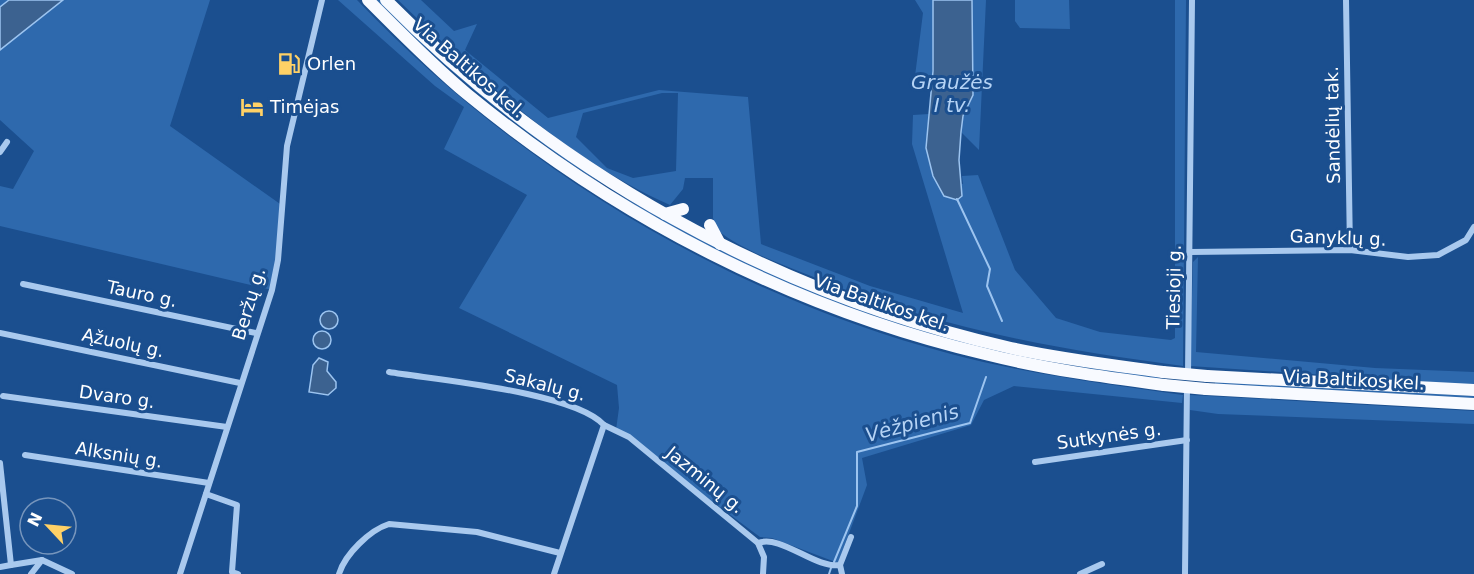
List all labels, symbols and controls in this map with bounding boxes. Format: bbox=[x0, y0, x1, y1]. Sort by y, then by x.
street label: Via Baltikos kel. bbox=[409, 13, 530, 122]
fuel station icon: Orlen bbox=[276, 51, 302, 77]
place label: Orlen bbox=[307, 53, 356, 74]
street label: Sandėlių tak. bbox=[1321, 66, 1344, 184]
water label: Graužės I tv. bbox=[911, 70, 993, 117]
hotel icon: Timėjas bbox=[239, 94, 265, 120]
place label: Timėjas bbox=[269, 96, 339, 117]
street label: Ganyklų g. bbox=[1289, 225, 1387, 250]
street label: Tiesioji g. bbox=[1162, 244, 1185, 331]
street label: Beržų g. bbox=[228, 265, 269, 343]
street label: Via Baltikos kel. bbox=[812, 270, 953, 336]
street label: Tauro g. bbox=[104, 276, 179, 311]
street label: Ąžuolų g. bbox=[80, 324, 166, 361]
street label: Sakalų g. bbox=[502, 364, 588, 405]
street label: Via Baltikos kel. bbox=[1283, 365, 1425, 394]
street label: Dvaro g. bbox=[78, 381, 156, 412]
water label: Vėžpienis bbox=[863, 399, 961, 447]
street label: Sutkynės g. bbox=[1055, 418, 1162, 453]
street label: Alksnių g. bbox=[74, 437, 164, 472]
street label: Jazminų g. bbox=[661, 441, 748, 517]
north arrow bbox=[18, 496, 78, 556]
text: N bbox=[23, 509, 46, 530]

